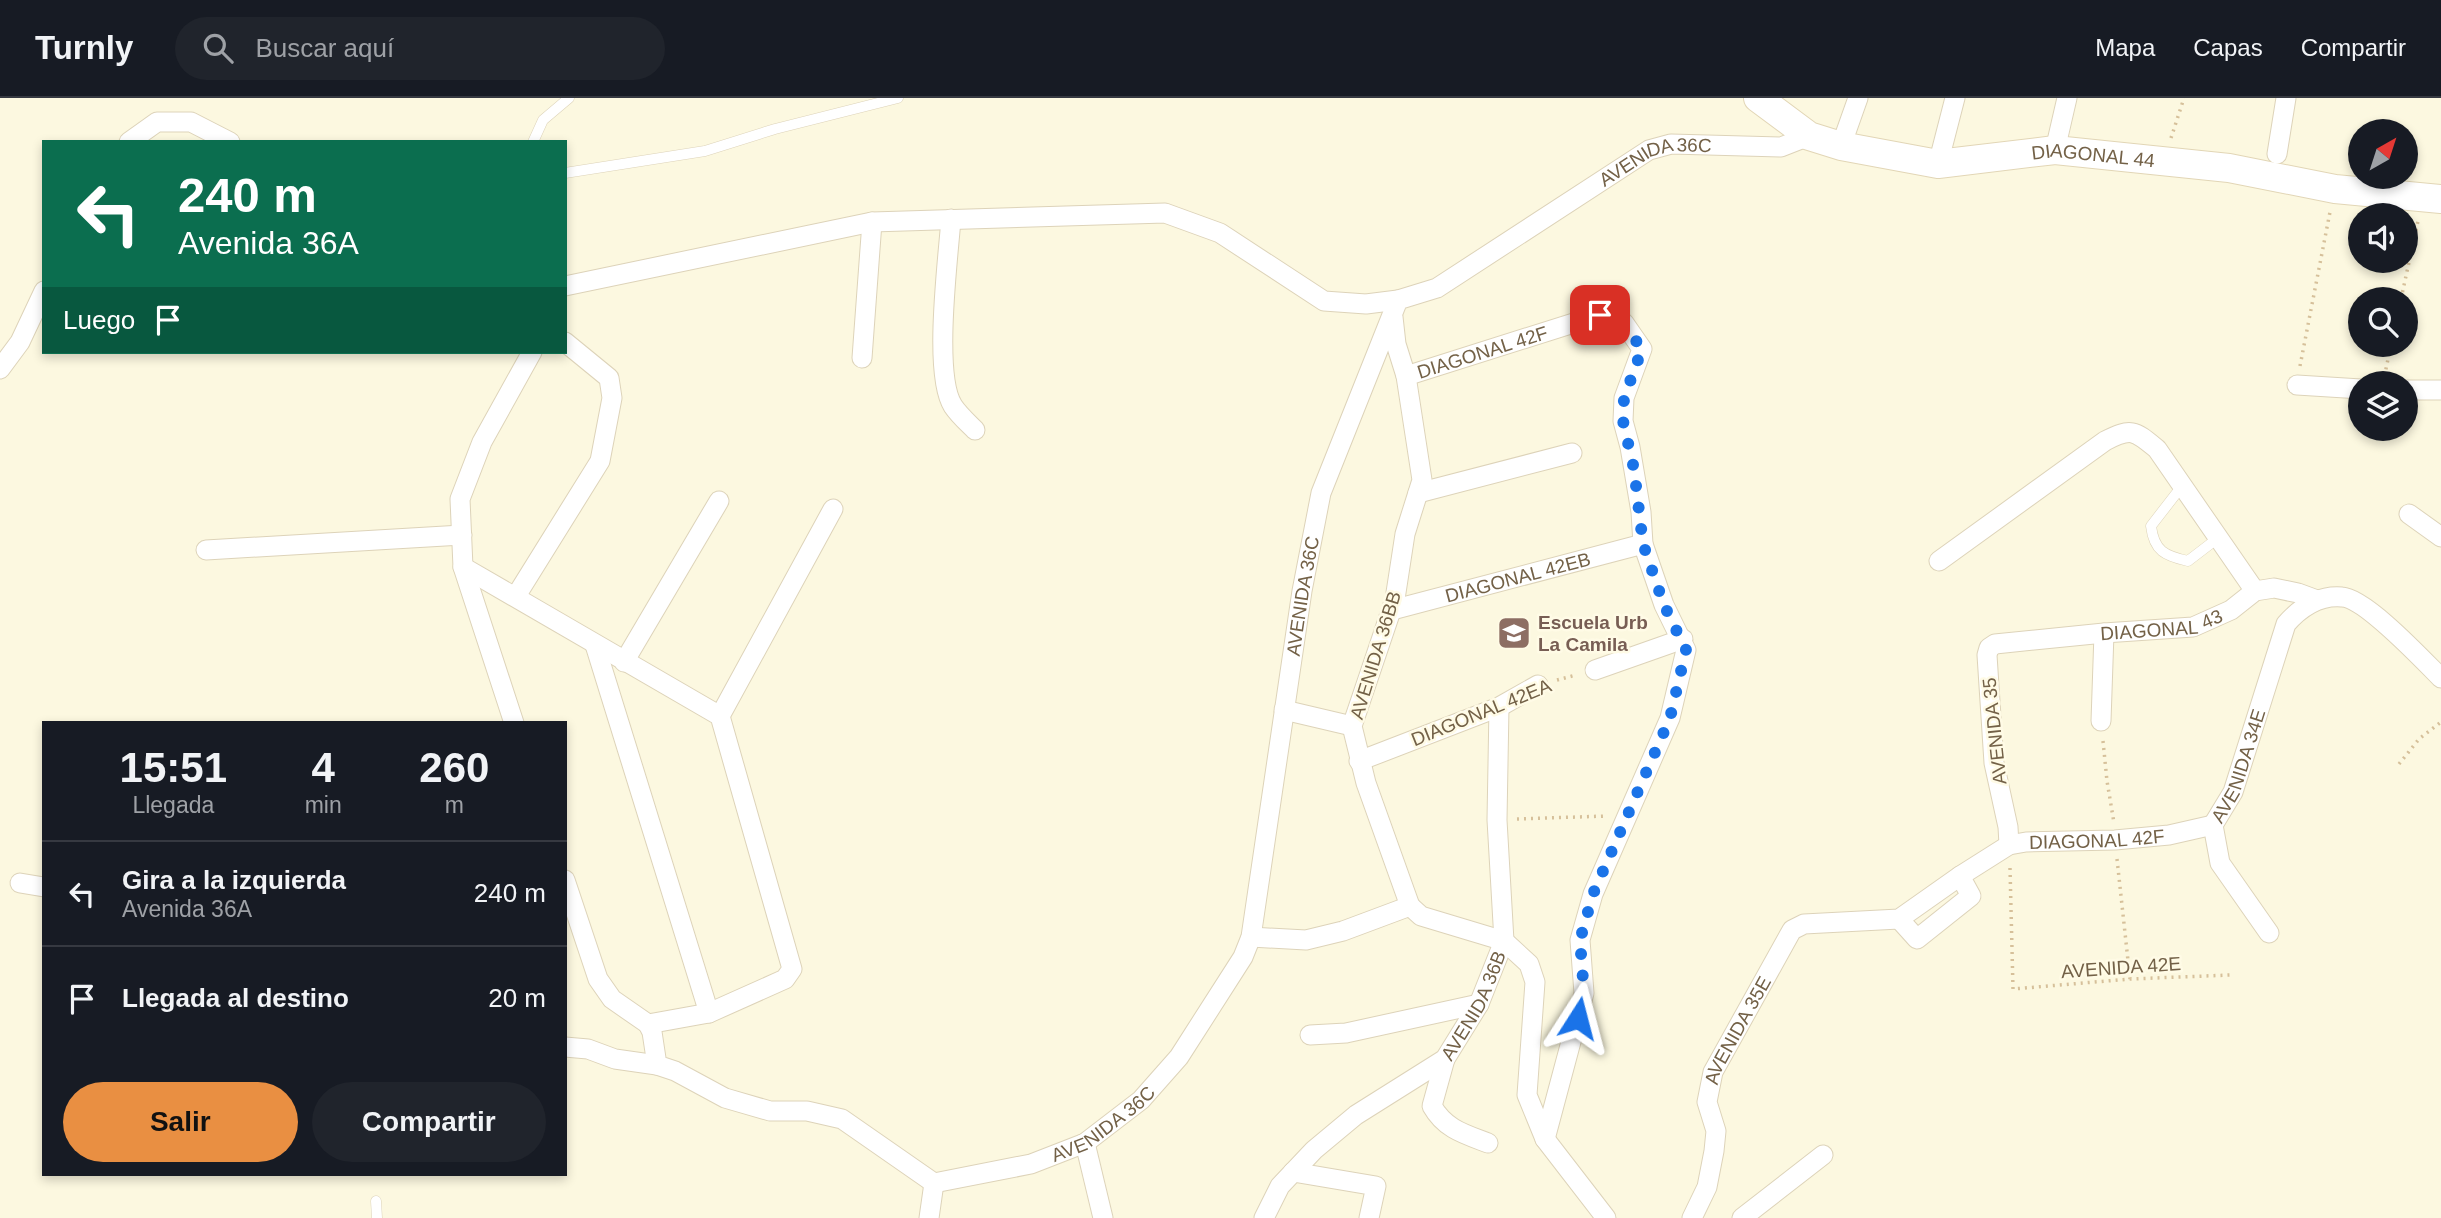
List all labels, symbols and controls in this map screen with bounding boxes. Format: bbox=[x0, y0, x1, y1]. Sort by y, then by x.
search box bbox=[175, 17, 665, 80]
text: Turnly bbox=[35, 29, 133, 66]
icon: search bbox=[199, 29, 237, 67]
text: Buscar aquí bbox=[255, 33, 394, 63]
text: Mapa bbox=[2095, 34, 2155, 61]
text: Capas bbox=[2193, 34, 2263, 61]
text: Compartir bbox=[2301, 34, 2406, 61]
north arrow bbox=[2348, 119, 2418, 189]
map controls bbox=[2348, 119, 2418, 441]
street label: AVENIDA 36C bbox=[1595, 134, 1712, 191]
street label: DIAGONAL 44 bbox=[2030, 140, 2156, 171]
icon: left bbox=[63, 168, 154, 259]
text: 240 m bbox=[178, 168, 317, 222]
button: sound bbox=[2348, 203, 2418, 273]
text: Avenida 36A bbox=[178, 225, 359, 261]
pin bbox=[1570, 285, 1630, 345]
button: search bbox=[2348, 287, 2418, 357]
icon: arrive bbox=[1581, 296, 1619, 334]
icon: arrive bbox=[149, 301, 187, 339]
text: Luego bbox=[63, 305, 135, 335]
street label: DIAGONAL 42F bbox=[1415, 322, 1550, 383]
button: layers bbox=[2348, 371, 2418, 441]
street label: AVENIDA 36C bbox=[1283, 534, 1323, 657]
street label: DIAGONAL 42EB bbox=[1443, 548, 1593, 607]
street label: AVENIDA 36BB bbox=[1346, 589, 1405, 722]
street label: DIAGONAL 43 bbox=[2100, 605, 2226, 644]
place label: Escuela Urb La Camila bbox=[1538, 612, 1648, 655]
school or university icon: Escuela Urb La Camila bbox=[1495, 614, 1533, 652]
street label: DIAGONAL 42EA bbox=[1408, 675, 1555, 750]
street label: AVENIDA 35 bbox=[1978, 676, 2011, 785]
street label: AVENIDA 34E bbox=[2207, 707, 2269, 827]
text: 15:51 bbox=[120, 744, 227, 791]
text: 4 bbox=[311, 744, 335, 791]
text: 260 bbox=[419, 744, 489, 791]
text: Llegada bbox=[132, 792, 214, 818]
text: min bbox=[305, 792, 342, 818]
text: m bbox=[445, 792, 464, 818]
street label: DIAGONAL 42F bbox=[2029, 825, 2165, 853]
text: Gira a la izquierda bbox=[122, 865, 346, 895]
icon: left bbox=[63, 875, 101, 913]
text: 240 m bbox=[474, 878, 546, 908]
text: Avenida 36A bbox=[122, 896, 252, 922]
street label: AVENIDA 36B bbox=[1437, 948, 1510, 1064]
street label: AVENIDA 42E bbox=[2060, 953, 2182, 982]
street label: AVENIDA 35E bbox=[1701, 973, 1775, 1086]
icon: arrive bbox=[63, 980, 101, 1018]
position arrow bbox=[1541, 981, 1615, 1055]
text: Llegada al destino bbox=[122, 983, 349, 1013]
text: 20 m bbox=[488, 983, 546, 1013]
button: Salir bbox=[63, 1082, 298, 1162]
button: Compartir bbox=[312, 1082, 546, 1162]
street label: AVENIDA 36C bbox=[1048, 1082, 1159, 1166]

